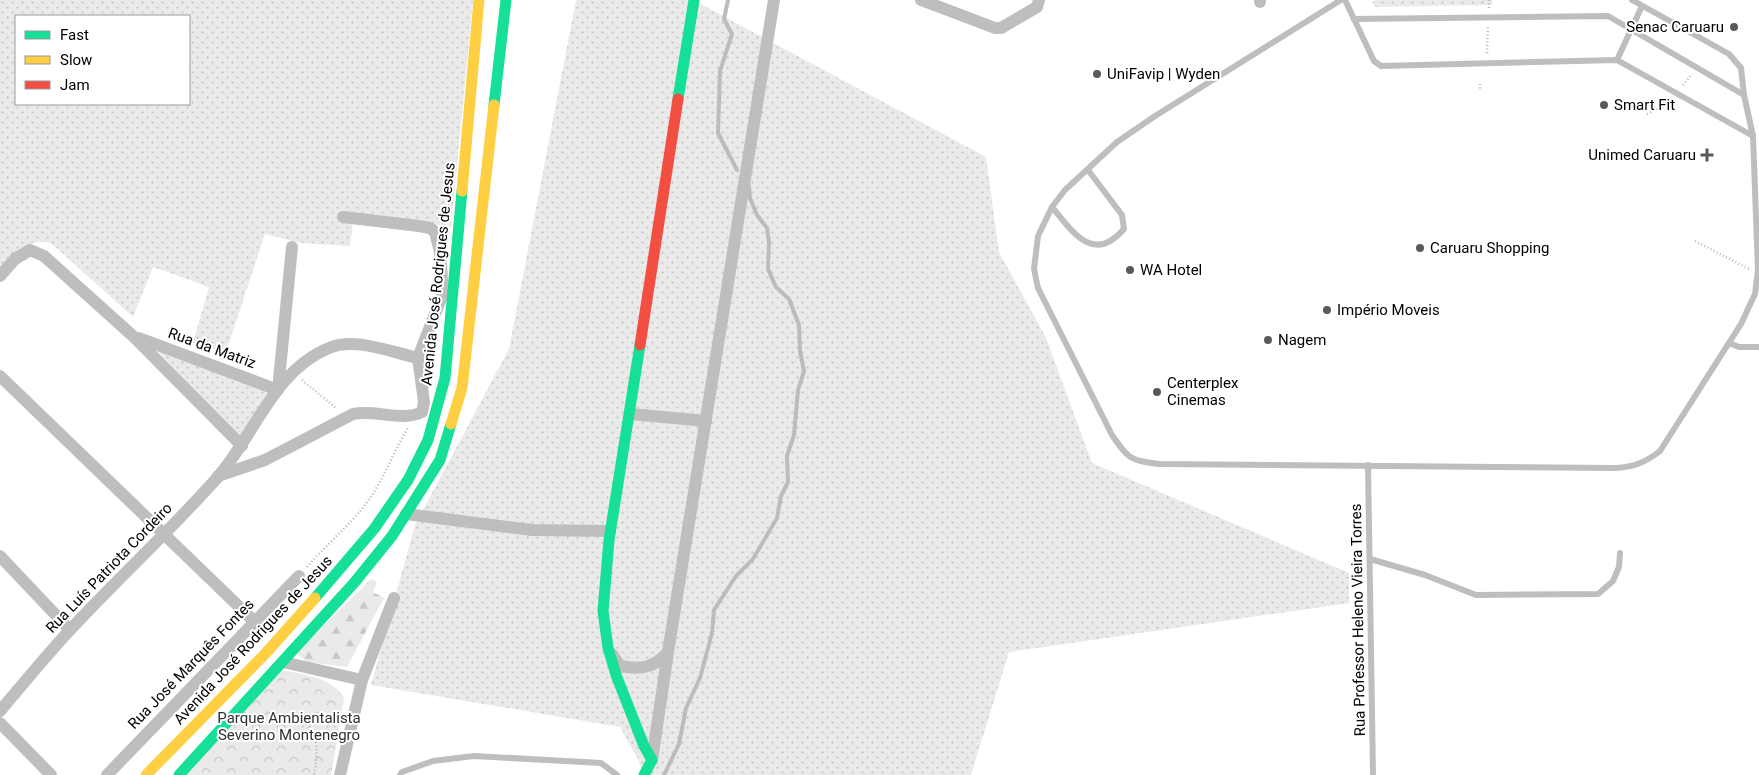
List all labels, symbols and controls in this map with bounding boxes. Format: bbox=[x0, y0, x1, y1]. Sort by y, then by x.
legend bbox=[15, 15, 190, 105]
place label: Senac Caruaru bbox=[1626, 18, 1724, 36]
marker: Senac Caruaru bbox=[1728, 21, 1740, 33]
text: Fast bbox=[60, 26, 89, 44]
text: Slow bbox=[60, 51, 92, 69]
place label: UniFavip | Wyden bbox=[1107, 65, 1220, 83]
marker: UniFavip | Wyden bbox=[1091, 68, 1103, 80]
text: Jam bbox=[60, 76, 90, 94]
place label: Smart Fit bbox=[1614, 96, 1675, 114]
marker: Smart Fit bbox=[1598, 99, 1610, 111]
place label: Unimed Caruaru bbox=[1588, 146, 1696, 164]
marker: Unimed Caruaru bbox=[1700, 148, 1714, 162]
street label: Avenida José Rodrigues de Jesus bbox=[417, 162, 459, 386]
place label: Caruaru Shopping bbox=[1430, 239, 1549, 257]
marker: Caruaru Shopping bbox=[1414, 242, 1426, 254]
place label: WA Hotel bbox=[1140, 261, 1202, 279]
marker: WA Hotel bbox=[1124, 264, 1136, 276]
place label: Império Moveis bbox=[1337, 301, 1440, 319]
marker: Império Moveis bbox=[1321, 304, 1333, 316]
street label: Rua da Matriz bbox=[166, 324, 258, 372]
place label: Nagem bbox=[1278, 331, 1326, 349]
marker: Nagem bbox=[1262, 334, 1274, 346]
place label: Centerplex Cinemas bbox=[1167, 374, 1239, 409]
marker: Centerplex Cinemas bbox=[1151, 386, 1163, 398]
street label: Rua Luís Patriota Cordeiro bbox=[42, 499, 176, 637]
street label: Rua Professor Heleno Vieira Torres bbox=[1347, 504, 1369, 736]
street label: Avenida José Rodrigues de Jesus bbox=[170, 552, 336, 728]
street label: Rua José Marquês Fontes bbox=[124, 595, 258, 733]
park label: Parque Ambientalista Severino Montenegro bbox=[217, 709, 361, 744]

